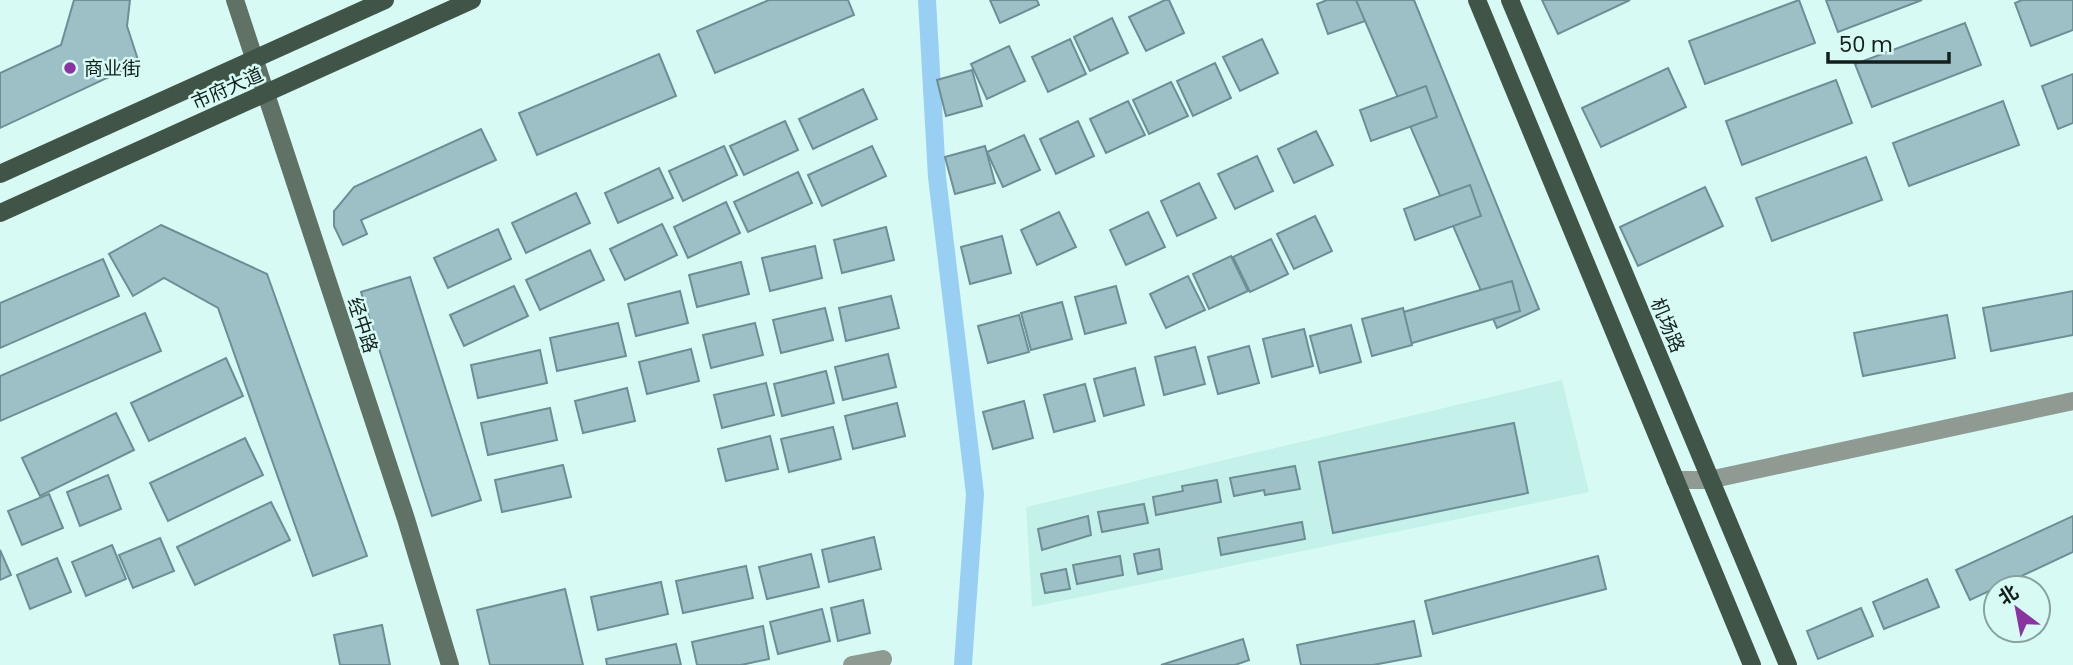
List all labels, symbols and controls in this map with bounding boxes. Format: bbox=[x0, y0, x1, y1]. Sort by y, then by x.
scale bar bbox=[1828, 21, 1949, 65]
text: 50 m bbox=[1839, 30, 1893, 59]
place label: 商业街 bbox=[84, 55, 141, 82]
marker: 商业街 bbox=[62, 60, 78, 76]
street label: 市府大道 bbox=[187, 61, 267, 116]
street label: 经中路 bbox=[341, 294, 384, 356]
street label: 机场路 bbox=[1644, 294, 1691, 357]
north arrow bbox=[1982, 574, 2052, 644]
text: 北 bbox=[1993, 579, 2023, 611]

